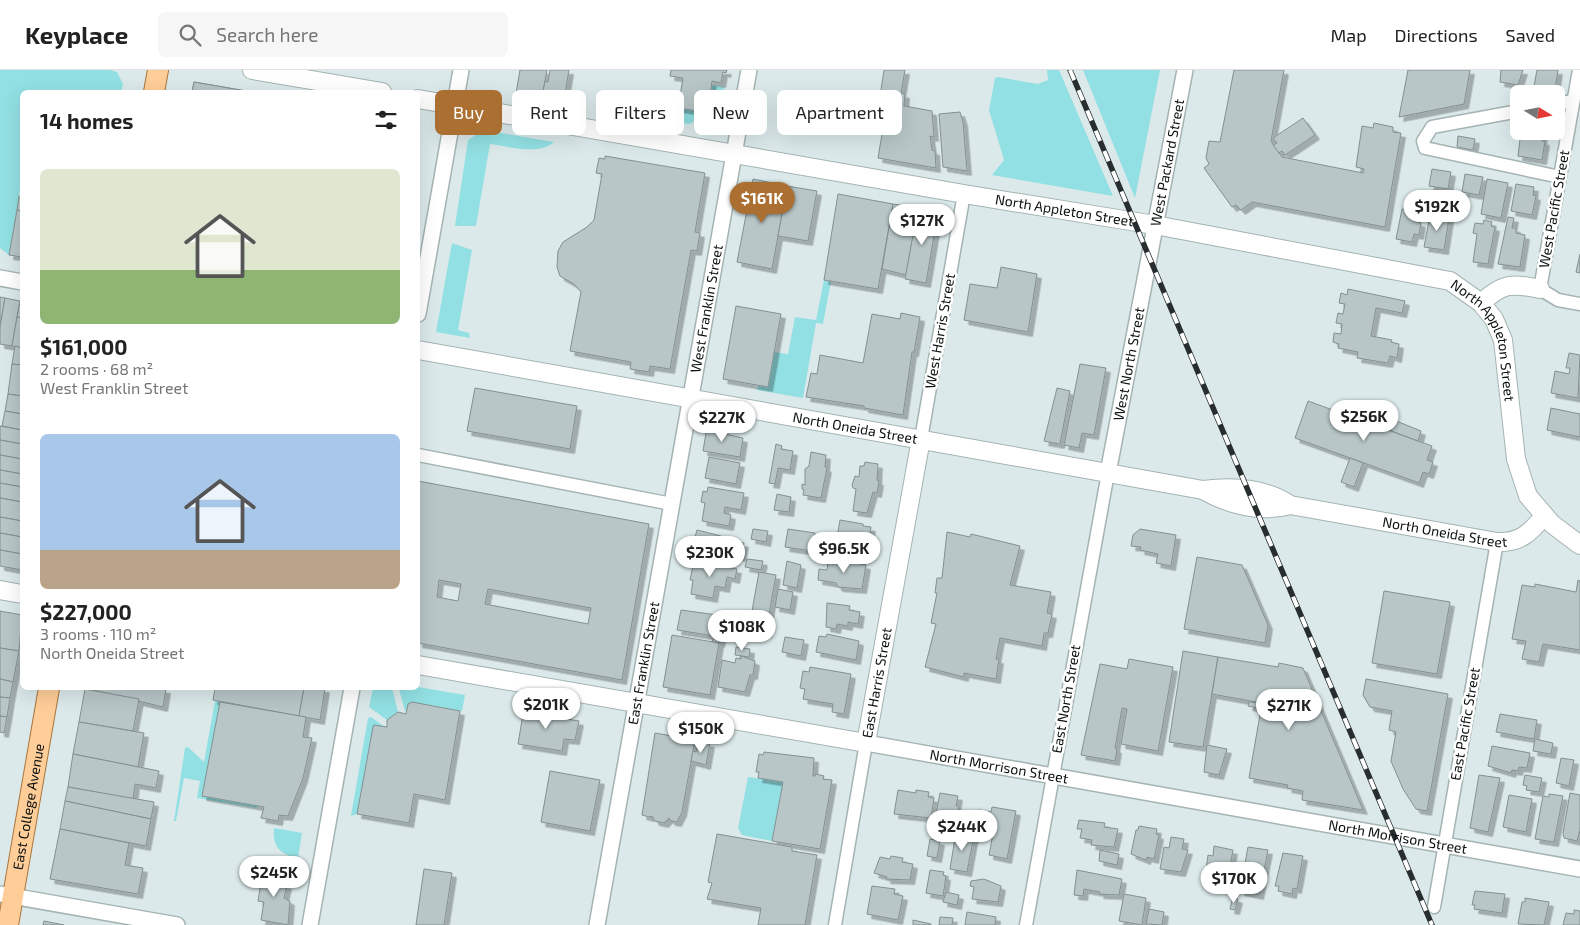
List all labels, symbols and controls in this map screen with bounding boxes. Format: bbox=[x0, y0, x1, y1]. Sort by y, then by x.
search box bbox=[158, 12, 508, 57]
text: Keyplace bbox=[25, 20, 128, 49]
icon: search bbox=[176, 21, 204, 49]
text: Search here bbox=[216, 23, 318, 46]
text: Map bbox=[1330, 24, 1367, 46]
text: Directions bbox=[1395, 24, 1478, 46]
text: Saved bbox=[1506, 24, 1555, 46]
north arrow bbox=[1510, 85, 1565, 140]
map controls bbox=[1510, 85, 1565, 140]
chip: Buy bbox=[435, 90, 502, 135]
chip: Rent bbox=[512, 90, 586, 135]
chip: Filters bbox=[596, 90, 684, 135]
chip: New bbox=[694, 90, 767, 135]
chip: Apartment bbox=[777, 90, 902, 135]
street label: West Packard Street bbox=[1146, 97, 1187, 228]
icon: filters bbox=[372, 106, 400, 134]
text: 14 homes bbox=[40, 108, 134, 133]
street label: West Pacific Street bbox=[1535, 149, 1572, 269]
pin: $161K bbox=[727, 182, 797, 224]
text: $161K bbox=[741, 188, 783, 207]
street label: North Appleton Street bbox=[994, 190, 1135, 229]
pin: $192K bbox=[1402, 190, 1472, 232]
text: $192K bbox=[1414, 196, 1460, 215]
icon: home bbox=[175, 201, 265, 291]
pin: $127K bbox=[887, 204, 957, 246]
text: $127K bbox=[900, 210, 944, 229]
street label: West Franklin Street bbox=[686, 243, 726, 374]
street label: West Harris Street bbox=[921, 272, 958, 390]
street label: North Appleton Street bbox=[1448, 275, 1519, 402]
street label: West North Street bbox=[1109, 306, 1147, 422]
text: $161,000 bbox=[40, 334, 128, 359]
text: 2 rooms · 68 m² bbox=[40, 359, 153, 378]
text: West Franklin Street bbox=[40, 378, 188, 397]
pin: $227K bbox=[687, 400, 757, 443]
pin: $256K bbox=[1329, 400, 1399, 442]
text: $256K bbox=[1341, 406, 1388, 425]
text: $227K bbox=[699, 407, 745, 426]
street label: North Oneida Street bbox=[791, 408, 919, 447]
icon: home bbox=[175, 466, 265, 556]
street label: North Oneida Street bbox=[1381, 513, 1508, 550]
pin: $96.5K bbox=[803, 532, 885, 574]
pin: $230K bbox=[675, 536, 745, 578]
text: $96.5K bbox=[818, 538, 870, 557]
text: $230K bbox=[686, 542, 734, 561]
text: $227,000 bbox=[40, 599, 132, 624]
street label: East Franklin Street bbox=[624, 600, 662, 726]
pin: $108K bbox=[707, 610, 777, 652]
text: $108K bbox=[719, 616, 765, 635]
text: 3 rooms · 110 m² bbox=[40, 624, 157, 643]
street label: East Harris Street bbox=[858, 626, 895, 739]
text: North Oneida Street bbox=[40, 643, 184, 662]
street label: East North Street bbox=[1048, 643, 1083, 755]
street label: East Pacific Street bbox=[1446, 666, 1483, 782]
pin: $201K bbox=[511, 688, 581, 730]
pin: $271K bbox=[1254, 688, 1324, 731]
text: $201K bbox=[523, 694, 569, 713]
text: $271K bbox=[1267, 695, 1311, 714]
pin: $150K bbox=[666, 712, 736, 754]
text: $150K bbox=[678, 718, 724, 737]
street label: East College Avenue bbox=[9, 742, 47, 871]
street label: North Morrison Street bbox=[928, 745, 1070, 787]
pin: $244K bbox=[927, 810, 997, 852]
text: $244K bbox=[937, 816, 987, 835]
street label: North Morrison Street bbox=[1327, 816, 1468, 857]
pin: $245K bbox=[239, 856, 309, 898]
text: $245K bbox=[250, 862, 298, 881]
pin: $170K bbox=[1199, 862, 1269, 904]
text: $170K bbox=[1212, 868, 1256, 887]

